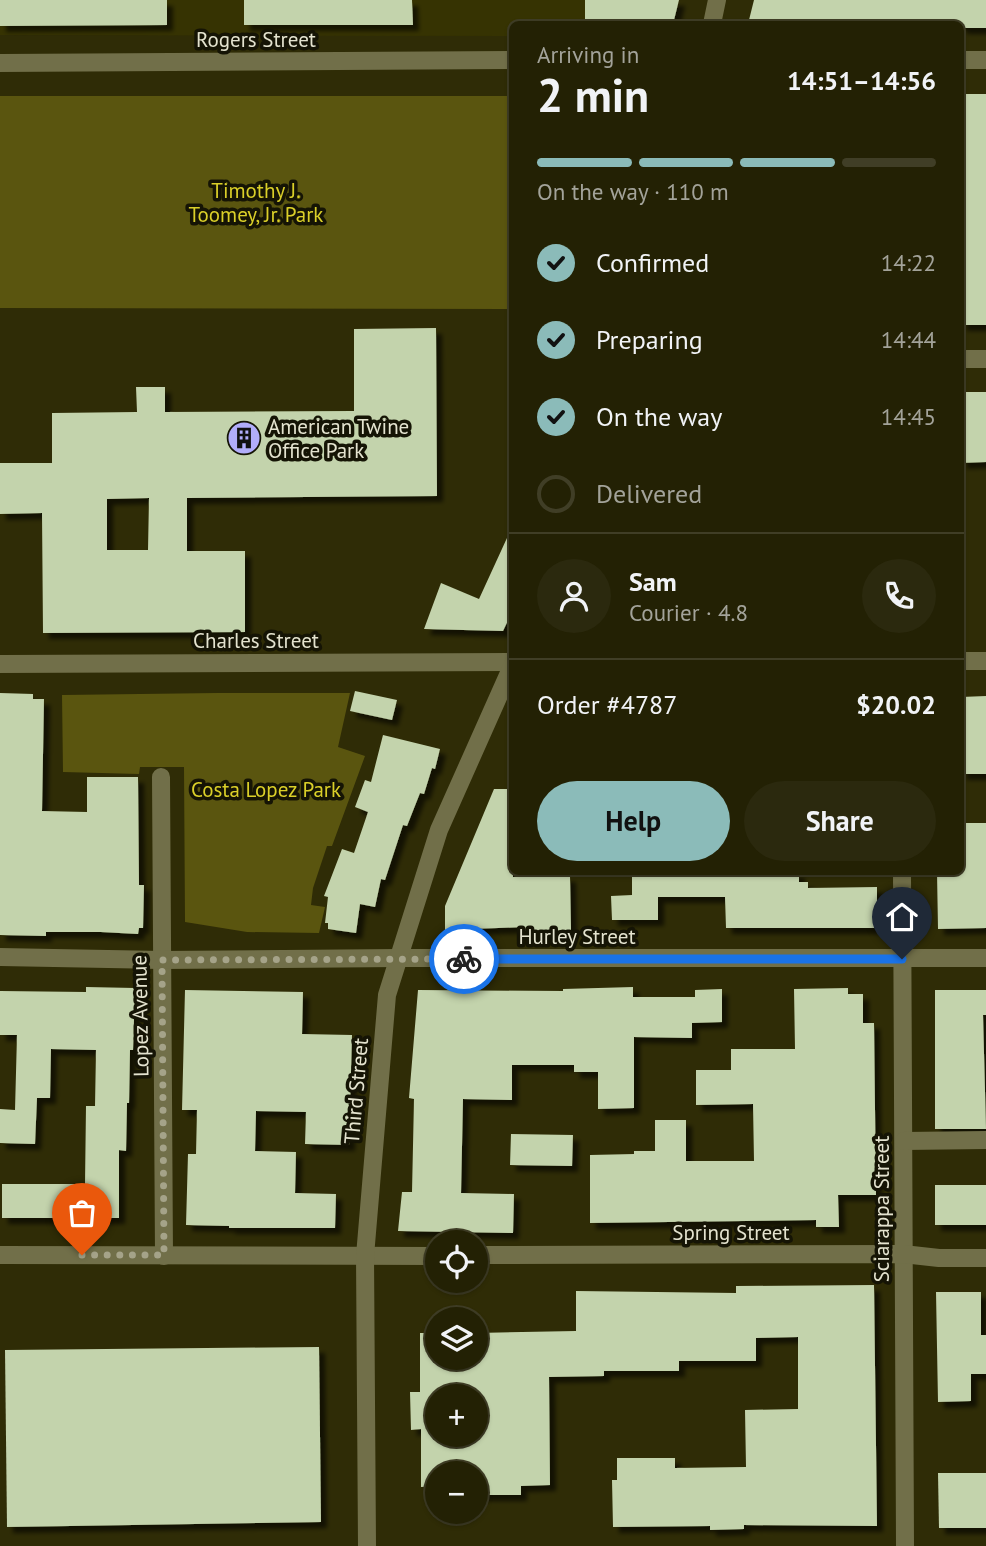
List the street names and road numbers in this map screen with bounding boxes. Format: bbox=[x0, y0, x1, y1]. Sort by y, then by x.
street label: Rogers Street bbox=[196, 26, 316, 53]
street label: Charles Street bbox=[193, 627, 319, 654]
street label: Hurley Street bbox=[518, 923, 636, 950]
street label: Lopez Avenue bbox=[125, 955, 155, 1077]
street label: Third Street bbox=[338, 1037, 374, 1145]
street label: Sciarappa Street bbox=[868, 1136, 895, 1282]
street label: Spring Street bbox=[672, 1219, 790, 1246]

